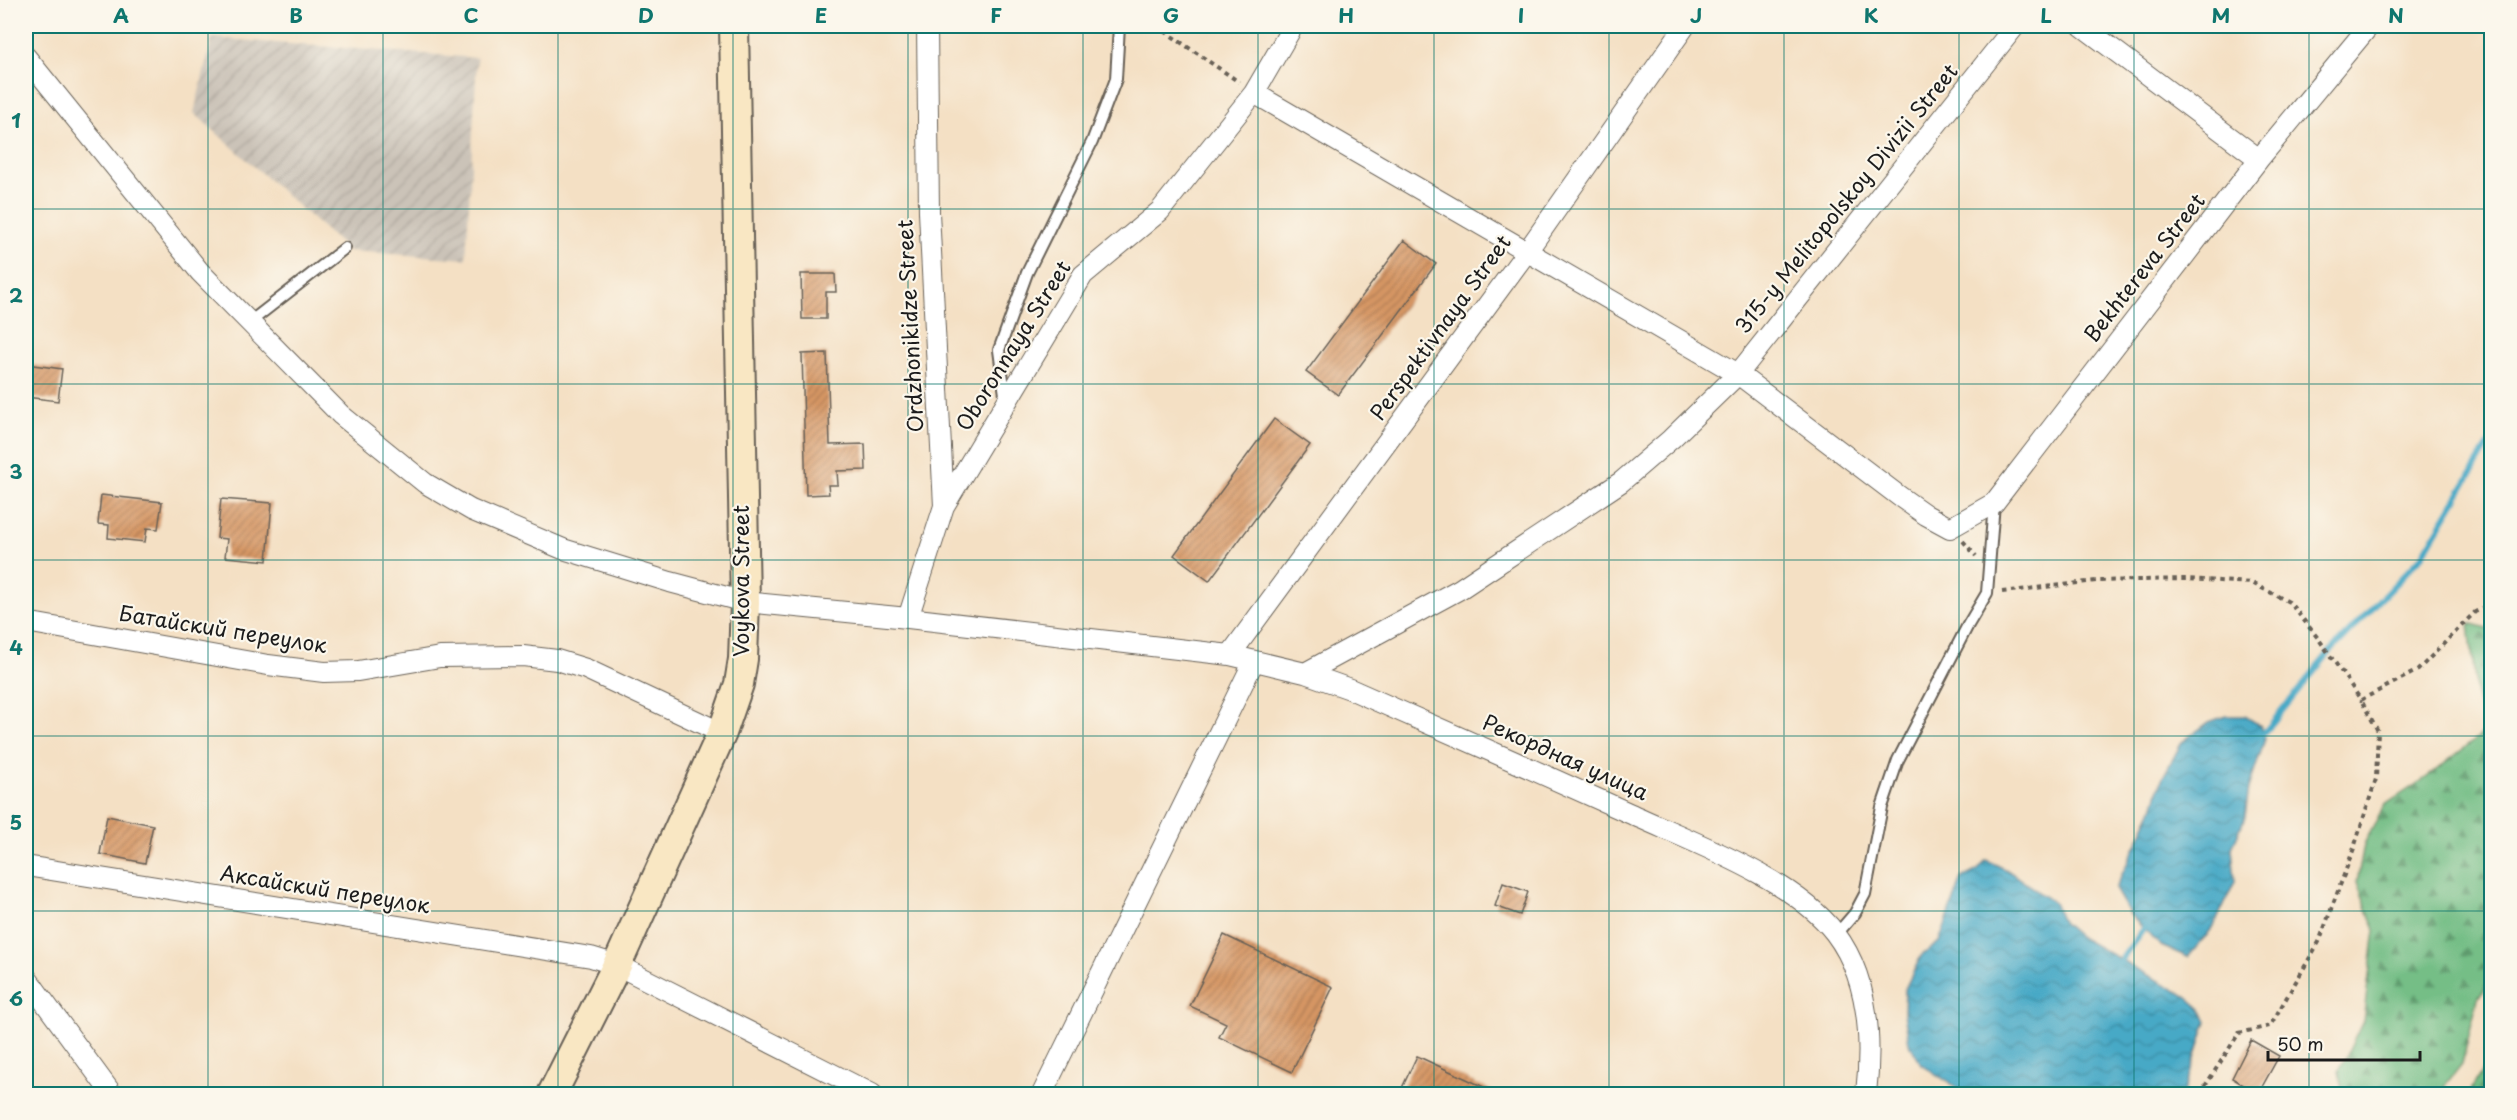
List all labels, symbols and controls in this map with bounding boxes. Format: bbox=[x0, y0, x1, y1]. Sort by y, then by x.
text: A bbox=[113, 0, 129, 30]
text: B bbox=[289, 0, 303, 30]
text: C bbox=[463, 0, 479, 30]
text: D bbox=[638, 0, 654, 30]
text: E bbox=[815, 0, 827, 30]
text: F bbox=[990, 0, 1002, 30]
text: G bbox=[1163, 0, 1179, 30]
text: H bbox=[1338, 0, 1354, 30]
text: I bbox=[1518, 0, 1524, 30]
text: J bbox=[1690, 0, 1702, 30]
text: K bbox=[1864, 0, 1879, 30]
text: L bbox=[2040, 0, 2052, 30]
text: M bbox=[2212, 0, 2230, 30]
text: N bbox=[2388, 0, 2404, 30]
street label: 315-y Melitopolskoy Divizii Street bbox=[1726, 56, 1965, 340]
text: 1 bbox=[11, 105, 21, 135]
street label: Bekhtereva Street bbox=[2075, 185, 2212, 348]
street label: Ordzhonikidze Street bbox=[887, 219, 931, 433]
street label: Perspektivnaya Street bbox=[1361, 227, 1518, 426]
street label: Oboronnaya Street bbox=[947, 253, 1078, 436]
text: 2 bbox=[9, 280, 23, 310]
text: 3 bbox=[9, 456, 23, 486]
street label: Voykova Street bbox=[724, 505, 756, 657]
street label: Батайский переулок bbox=[117, 596, 330, 660]
text: 4 bbox=[9, 632, 23, 662]
street label: Рекордная улица bbox=[1478, 705, 1655, 807]
text: 5 bbox=[10, 807, 22, 837]
street label: Аксайский переулок bbox=[218, 856, 433, 920]
text: 6 bbox=[9, 983, 23, 1013]
scale bar bbox=[2268, 1024, 2420, 1062]
text: 50 m bbox=[2277, 1030, 2324, 1057]

